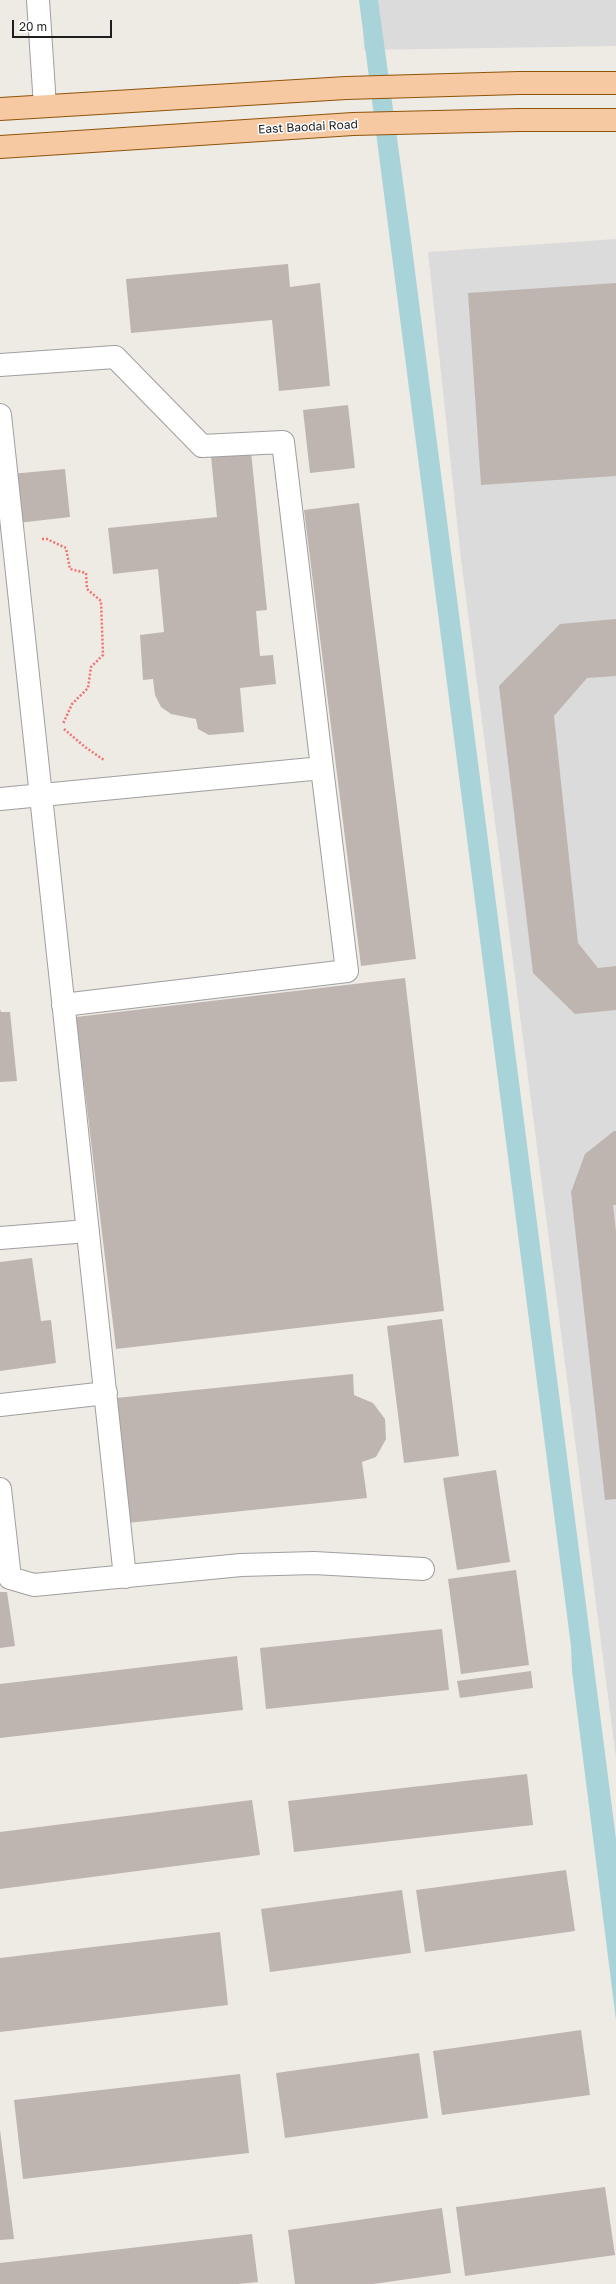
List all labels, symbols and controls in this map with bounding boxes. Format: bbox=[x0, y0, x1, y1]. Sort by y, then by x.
scale bar bbox=[14, 12, 114, 38]
text: 20 m bbox=[19, 19, 47, 34]
street label: East Baodai Road bbox=[258, 117, 358, 137]

